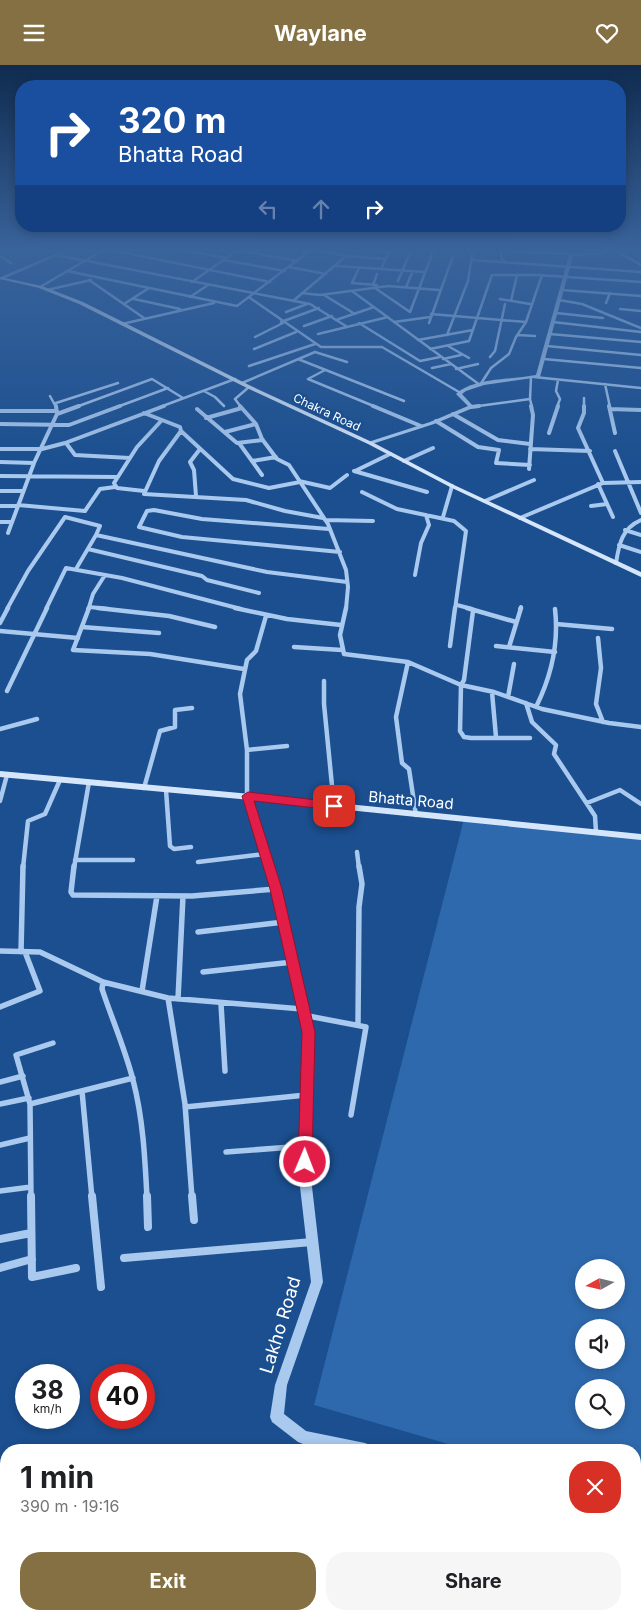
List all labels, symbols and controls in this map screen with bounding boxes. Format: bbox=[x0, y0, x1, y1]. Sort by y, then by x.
icon: menu bbox=[20, 19, 48, 47]
icon: heart bbox=[593, 19, 621, 47]
text: Waylane bbox=[274, 20, 367, 46]
text: 320 m bbox=[118, 99, 226, 141]
icon: right bbox=[35, 100, 100, 165]
text: Bhatta Road bbox=[118, 141, 243, 167]
icon: left bbox=[254, 195, 282, 223]
icon: ahead bbox=[307, 195, 335, 223]
icon: right bbox=[360, 195, 388, 223]
street label: Chakra Road bbox=[291, 390, 363, 434]
pin bbox=[313, 785, 355, 827]
street label: Bhatta Road bbox=[368, 787, 454, 813]
icon: arrive bbox=[320, 792, 348, 820]
position arrow bbox=[278, 1135, 330, 1187]
north arrow bbox=[575, 1259, 625, 1309]
map controls bbox=[575, 1259, 625, 1429]
street label: Lakho Road bbox=[255, 1274, 305, 1376]
button: sound bbox=[575, 1319, 625, 1369]
speed limit sign: 40 bbox=[90, 1364, 155, 1429]
text: 38 bbox=[31, 1375, 64, 1405]
button: search bbox=[575, 1379, 625, 1429]
text: km/h bbox=[33, 1401, 62, 1416]
text: 1 min bbox=[20, 1459, 94, 1495]
button: close bbox=[569, 1461, 621, 1513]
text: 390 m · 19:16 bbox=[20, 1496, 120, 1516]
button: Exit bbox=[20, 1552, 316, 1610]
button: Share bbox=[326, 1552, 621, 1610]

